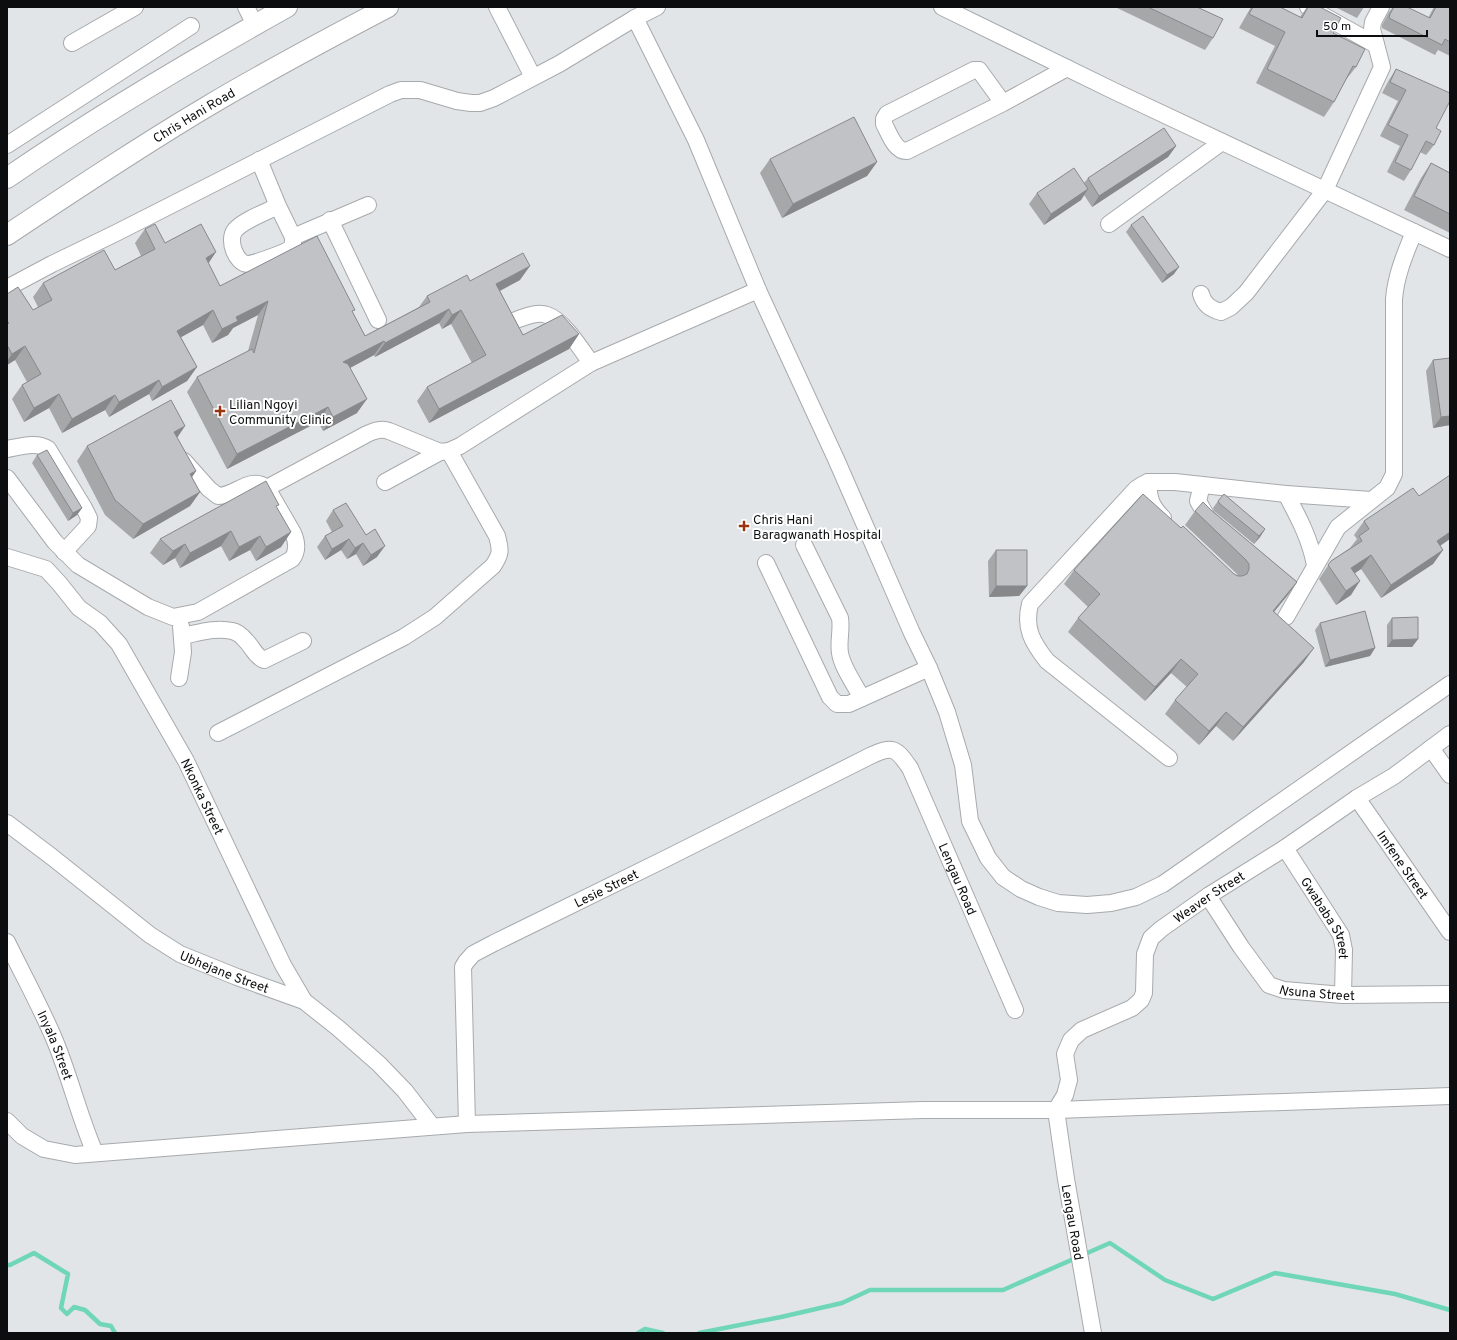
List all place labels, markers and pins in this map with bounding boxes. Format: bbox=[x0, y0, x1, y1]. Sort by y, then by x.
place label: Lilian Ngoyi Community Clinic bbox=[229, 398, 332, 429]
marker: Lilian Ngoyi Community Clinic bbox=[214, 405, 226, 417]
place label: Chris Hani Baragwanath Hospital bbox=[753, 513, 881, 544]
marker: Chris Hani Baragwanath Hospital bbox=[738, 520, 750, 532]

